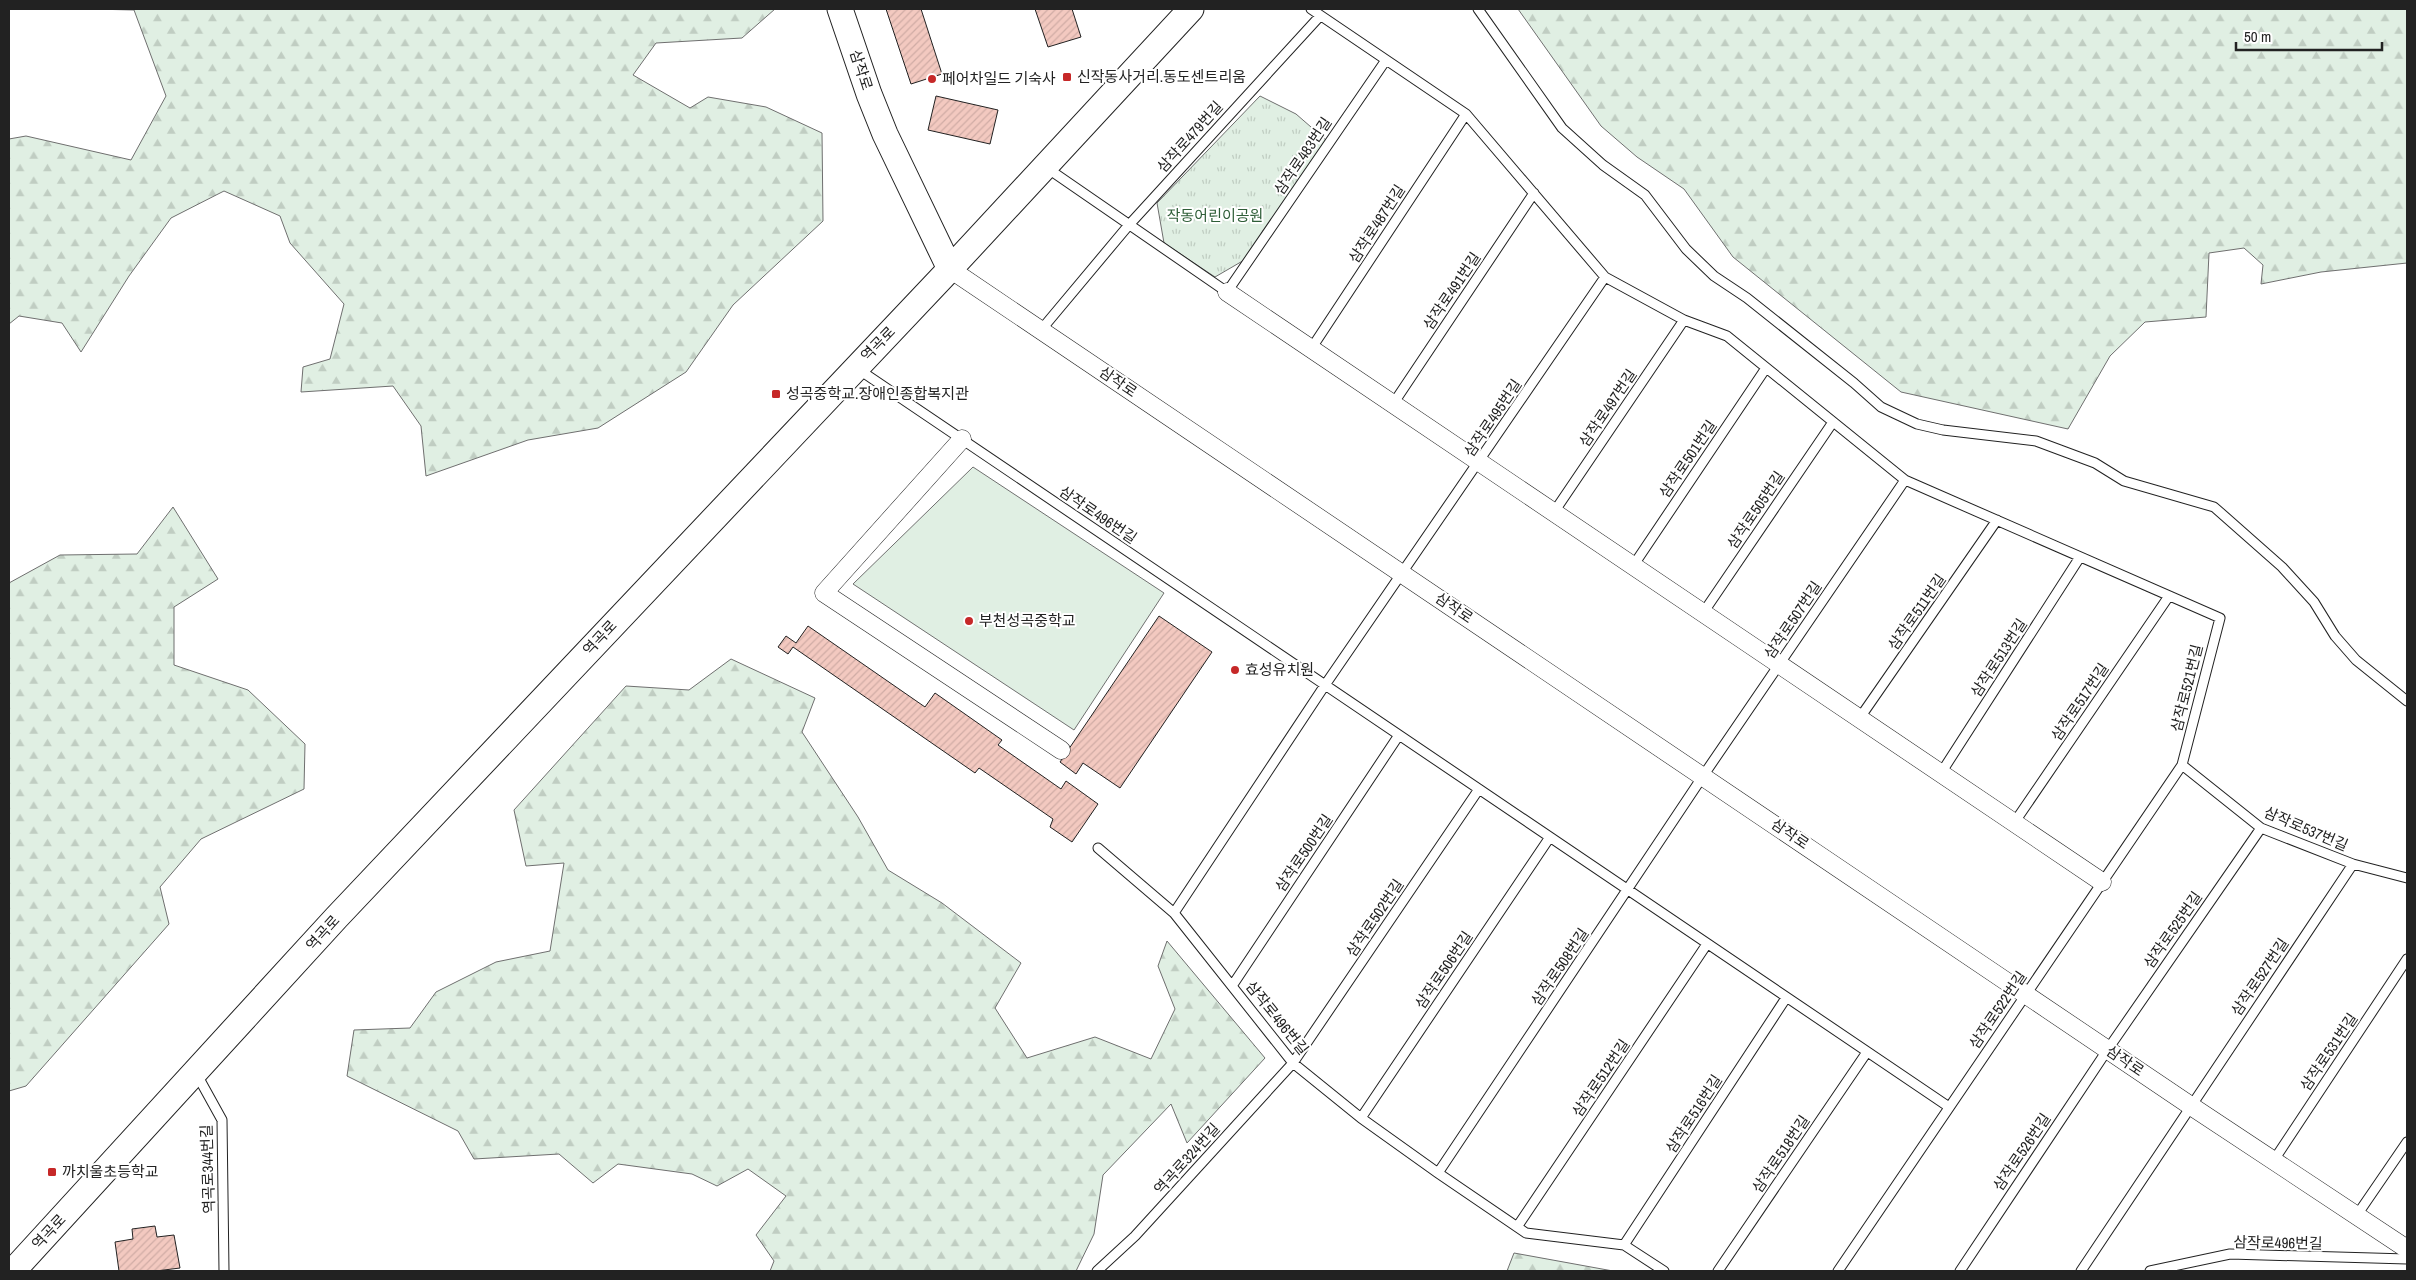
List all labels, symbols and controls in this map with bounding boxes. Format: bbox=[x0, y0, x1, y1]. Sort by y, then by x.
scale bar bbox=[2236, 20, 2382, 52]
text: 50 m bbox=[2244, 26, 2271, 47]
street label: 삼작로 bbox=[845, 47, 878, 93]
place label: 신작동사거리.동도센트리움 bbox=[1077, 66, 1246, 87]
place label: 페어차일드 기숙사 bbox=[942, 68, 1056, 89]
marker: 신작동사거리.동도센트리움 bbox=[1061, 71, 1073, 83]
marker: 페어차일드 기숙사 bbox=[926, 73, 938, 85]
street label: 삼작로479번길 bbox=[1152, 96, 1227, 177]
street label: 삼작로483번길 bbox=[1269, 113, 1336, 199]
street label: 삼작로487번길 bbox=[1343, 180, 1410, 267]
park label: 작동어린이공원 bbox=[1167, 205, 1263, 226]
street label: 삼작로491번길 bbox=[1418, 248, 1485, 334]
street label: 역곡로 bbox=[856, 321, 900, 366]
street label: 삼작로 bbox=[1095, 361, 1141, 402]
street label: 삼작로497번길 bbox=[1574, 365, 1641, 451]
street label: 삼작로495번길 bbox=[1459, 375, 1526, 461]
place label: 성곡중학교.장애인종합복지관 bbox=[786, 383, 969, 404]
marker: 성곡중학교.장애인종합복지관 bbox=[770, 388, 782, 400]
street label: 삼작로501번길 bbox=[1654, 416, 1721, 502]
street label: 삼작로505번길 bbox=[1722, 467, 1789, 553]
street label: 삼작로496번길 bbox=[1055, 481, 1141, 548]
street label: 삼작로511번길 bbox=[1883, 569, 1951, 654]
street label: 삼작로507번길 bbox=[1759, 577, 1826, 663]
street label: 삼작로 bbox=[1431, 587, 1477, 628]
place label: 부천성곡중학교 bbox=[979, 610, 1076, 631]
street label: 삼작로513번길 bbox=[1965, 614, 2032, 701]
street label: 역곡로 bbox=[578, 615, 621, 660]
marker: 부천성곡중학교 bbox=[963, 615, 975, 627]
street label: 삼작로521번길 bbox=[2165, 642, 2208, 734]
place label: 효성유치원 bbox=[1245, 659, 1314, 680]
street label: 삼작로517번길 bbox=[2046, 659, 2113, 745]
marker: 효성유치원 bbox=[1229, 664, 1241, 676]
street label: 삼작로537번길 bbox=[2261, 801, 2352, 856]
street label: 삼작로500번길 bbox=[1270, 810, 1337, 896]
street label: 삼작로 bbox=[1767, 813, 1813, 854]
street label: 삼작로502번길 bbox=[1341, 875, 1408, 961]
street label: 삼작로525번길 bbox=[2138, 887, 2207, 972]
street label: 역곡로 bbox=[301, 910, 344, 955]
street label: 삼작로508번길 bbox=[1526, 924, 1593, 1010]
street label: 삼작로506번길 bbox=[1410, 927, 1477, 1013]
street label: 삼작로527번길 bbox=[2226, 934, 2293, 1020]
street label: 삼작로522번길 bbox=[1964, 967, 2031, 1053]
street label: 삼작로496번길 bbox=[1241, 976, 1314, 1059]
street label: 삼작로531번길 bbox=[2295, 1009, 2362, 1095]
street label: 삼작로512번길 bbox=[1567, 1035, 1634, 1121]
street label: 삼작로 bbox=[2102, 1040, 2148, 1081]
street label: 삼작로516번길 bbox=[1660, 1070, 1727, 1157]
street label: 삼작로526번길 bbox=[1988, 1109, 2055, 1195]
street label: 삼작로518번길 bbox=[1747, 1111, 1814, 1197]
street label: 역곡로324번길 bbox=[1149, 1118, 1224, 1199]
street label: 역곡로344번길 bbox=[195, 1124, 220, 1214]
place label: 까치울초등학교 bbox=[62, 1161, 159, 1182]
marker: 까치울초등학교 bbox=[46, 1166, 58, 1178]
street label: 역곡로 bbox=[27, 1209, 70, 1254]
street label: 삼작로496번길 bbox=[2233, 1231, 2323, 1254]

